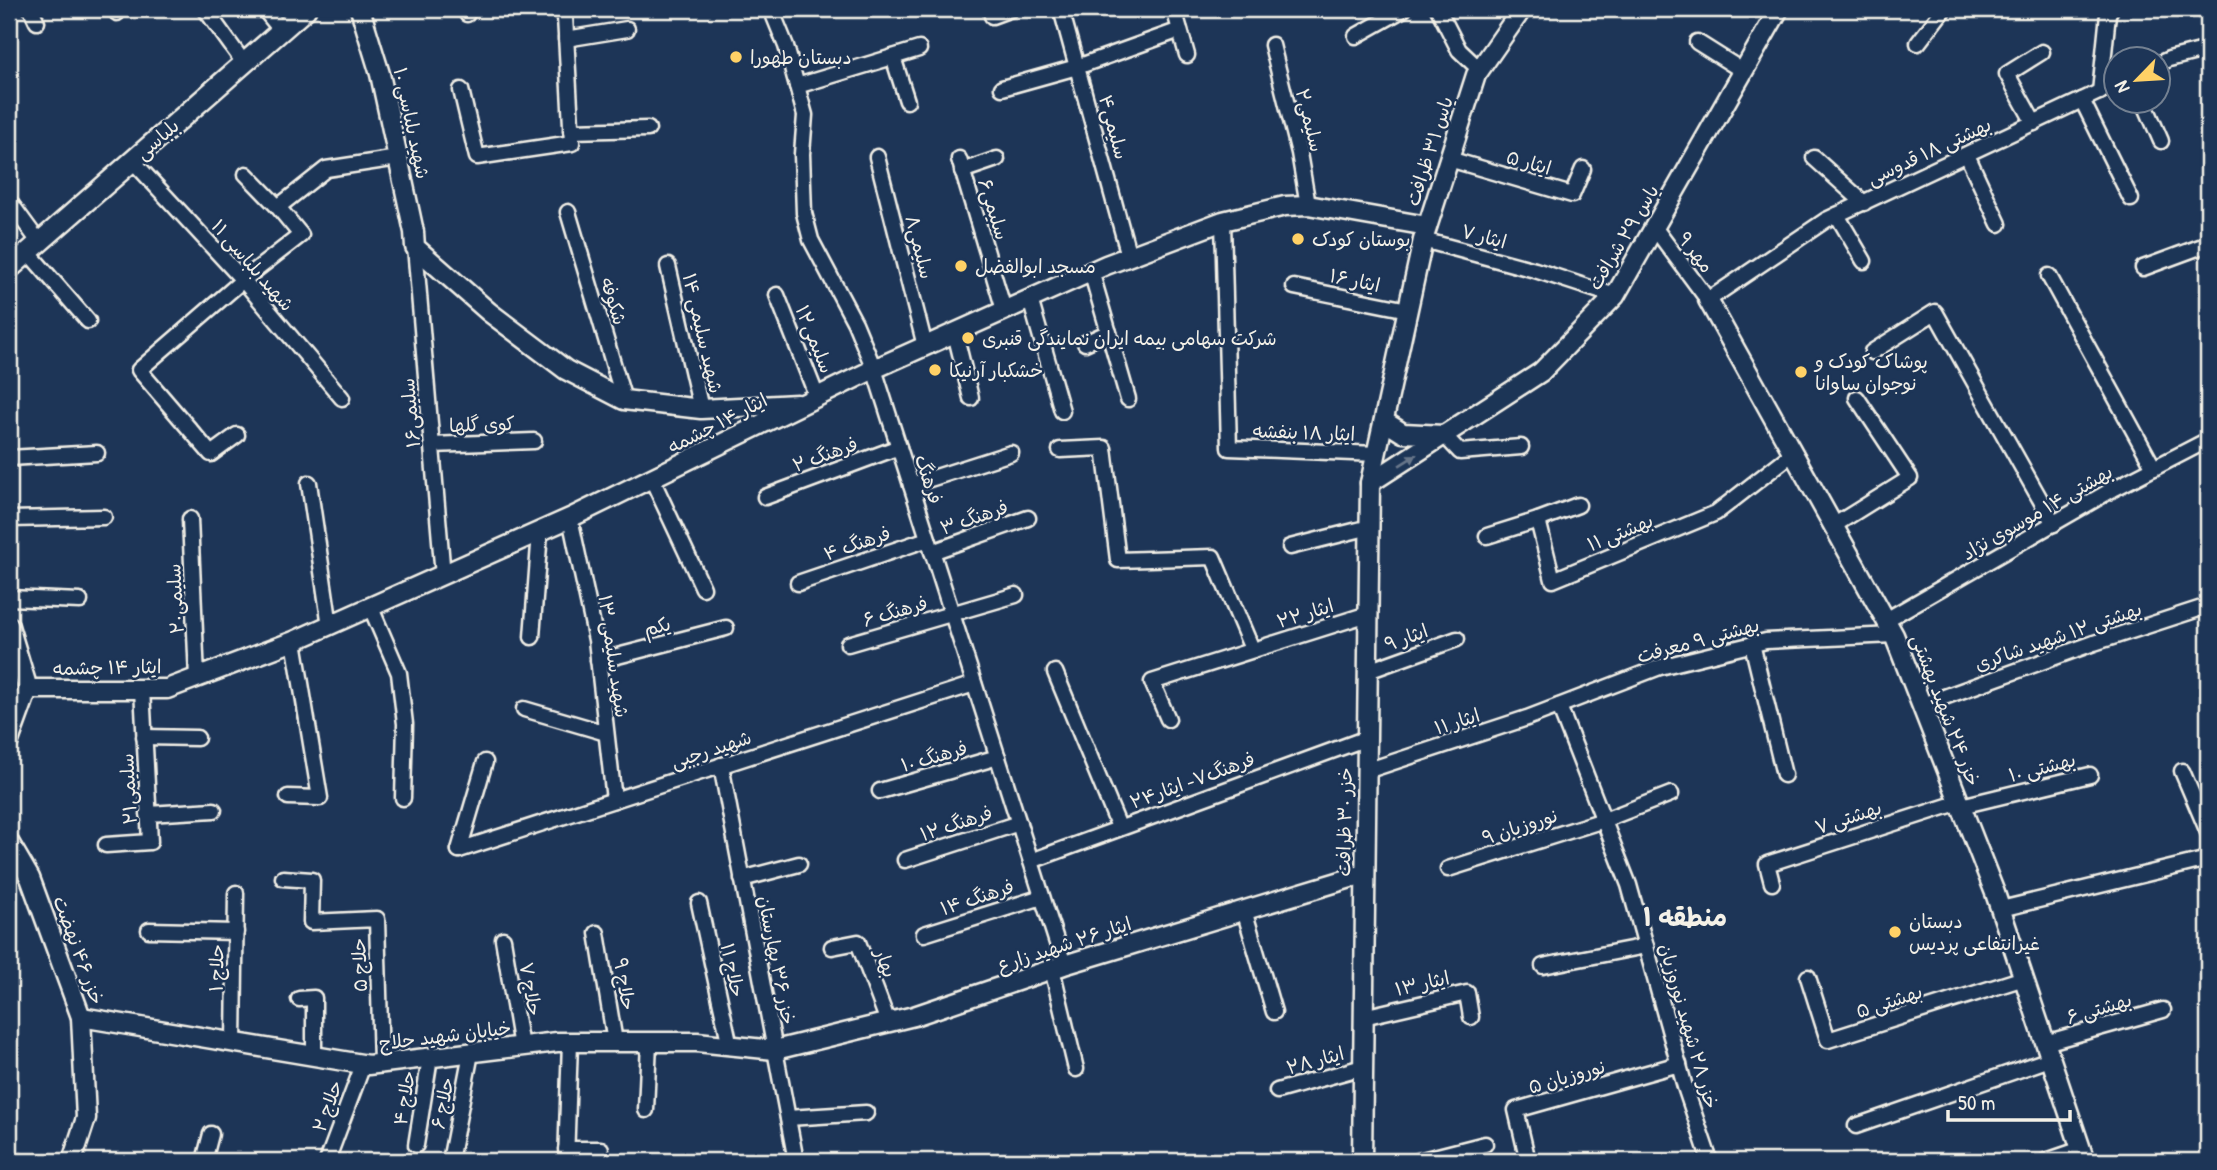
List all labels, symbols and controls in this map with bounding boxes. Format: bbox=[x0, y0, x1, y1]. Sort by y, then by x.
place label: دبستان طهورا bbox=[750, 44, 852, 70]
north arrow bbox=[2102, 46, 2172, 116]
marker: دبستان طهورا bbox=[728, 49, 744, 65]
street label: شهید بلباسی ١٠ bbox=[388, 65, 436, 181]
text: N bbox=[2108, 77, 2136, 97]
street label: سلیمی۲ bbox=[1290, 86, 1330, 154]
street label: سلیمی۴ bbox=[1093, 92, 1135, 162]
street label: یاس ۳۱ ظرافت bbox=[1399, 93, 1459, 209]
street label: بهشتی ۱۸ قدوسی bbox=[1863, 111, 1995, 191]
street label: بلباسی bbox=[129, 113, 185, 165]
street label: ایثار ۵ bbox=[1503, 143, 1555, 181]
street label: سلیمی۶ bbox=[972, 175, 1016, 243]
street label: یاس ۲۹ شرافت bbox=[1581, 179, 1665, 295]
street label: سلیمی۸ bbox=[900, 212, 940, 282]
street label: شهید بلباسی ١١ bbox=[206, 213, 300, 317]
street label: ایثار ۷ bbox=[1458, 217, 1510, 255]
place label: بوستان کودک bbox=[1312, 226, 1411, 252]
street label: مهر ۹ bbox=[1672, 226, 1720, 278]
marker: بوستان کودک bbox=[1290, 231, 1306, 247]
place label: مسجد ابوالفضل bbox=[975, 253, 1096, 279]
marker: مسجد ابوالفضل bbox=[953, 258, 969, 274]
street label: ایثار ۱۶ bbox=[1327, 262, 1383, 298]
street label: شهید سلیمی ۱۴ bbox=[677, 270, 729, 396]
street label: شکوفه bbox=[595, 274, 633, 328]
street label: سلیمی۱۲ bbox=[790, 301, 840, 377]
place label: شرکت سهامی بیمه ایران نمایندگی قنبری bbox=[982, 325, 1277, 351]
marker: شرکت سهامی بیمه ایران نمایندگی قنبری bbox=[960, 330, 976, 346]
place label: پوشاک کودک و نوجوان ساوانا bbox=[1813, 348, 1928, 396]
place label: خشکبار آرنیکا bbox=[949, 357, 1043, 383]
marker: خشکبار آرنیکا bbox=[927, 362, 943, 378]
marker: پوشاک کودک و نوجوان ساوانا bbox=[1793, 364, 1809, 380]
street label: سلیمی۱۶ bbox=[394, 377, 426, 449]
street label: ایثار ۱۴ چشمه bbox=[662, 387, 772, 459]
street label: کوی گلها bbox=[449, 410, 515, 438]
street label: ایثار ۱۸ بنفشه bbox=[1252, 417, 1356, 447]
street label: فرهنگ ۲ bbox=[789, 430, 861, 478]
street label: فرهنگ bbox=[909, 451, 949, 507]
one-way arrow bbox=[1398, 453, 1417, 466]
street label: بهشتی ۱۴ موسوی نژاد bbox=[1957, 458, 2117, 566]
street label: فرهنگ ۳ bbox=[936, 493, 1012, 541]
street label: بهشتی ۱۱ bbox=[1583, 507, 1657, 557]
street label: فرهنگ ۴ bbox=[820, 519, 894, 567]
street label: سلیمی۲۰ bbox=[160, 563, 190, 635]
street label: فرهنگ ۶ bbox=[860, 589, 930, 633]
street label: ایثار ۲۲ bbox=[1273, 592, 1337, 634]
street label: شهید سلیمی ۱۳ bbox=[593, 593, 635, 719]
street label: بهشتی ۱۲ شهید شاکری bbox=[1971, 595, 2145, 677]
street label: یکم bbox=[641, 610, 674, 644]
street label: بهشتی ۹ معرفت bbox=[1634, 611, 1762, 669]
street label: ایثار ۹ bbox=[1381, 617, 1431, 657]
street label: خزر ۲۴ شهید بهشتی bbox=[1905, 630, 1987, 790]
street label: ایثار ۱۴ چشمه bbox=[52, 653, 162, 681]
street label: ایثار ۱۱ bbox=[1431, 701, 1483, 741]
street label: شهید رجبی bbox=[667, 724, 755, 774]
street label: فرهنگ ۱۰ bbox=[898, 734, 970, 778]
street label: فرهنگ۷- ایثار۲۴ bbox=[1126, 745, 1258, 815]
street label: بهشتی ۱۰ bbox=[2006, 746, 2078, 788]
street label: سلیمی۲۱ bbox=[113, 753, 143, 825]
street label: خزر ۳۰ ظرافت bbox=[1330, 767, 1358, 877]
street label: بهشتی ۷ bbox=[1811, 794, 1885, 840]
street label: فرهنگ ۱۲ bbox=[917, 799, 995, 847]
street label: نوروزیان ۹ bbox=[1479, 801, 1561, 851]
street label: فرهنگ ۱۴ bbox=[937, 873, 1017, 921]
street label: خزر ۴۶ نهضت bbox=[47, 892, 111, 1008]
street label: خزر ۳۶ بهارستان bbox=[752, 893, 802, 1027]
district label: منطقه ۱ bbox=[1643, 899, 1727, 934]
place label: دبستان غیرانتفاعی پردیس bbox=[1909, 908, 2040, 956]
street label: ایثار ۲۶ شهید زارع bbox=[993, 910, 1135, 979]
marker: دبستان غیرانتفاعی پردیس bbox=[1887, 924, 1903, 940]
street label: حلاج ۵ bbox=[345, 938, 373, 992]
street label: خزر ۲۸ شهید نوروزیان bbox=[1653, 940, 1725, 1112]
street label: حلاج ۱۱ bbox=[715, 941, 751, 999]
street label: بهار bbox=[868, 943, 903, 981]
street label: حلاج ۱ bbox=[203, 944, 229, 992]
street label: حلاج ۹ bbox=[608, 956, 642, 1012]
street label: حلاج ۷ bbox=[513, 960, 549, 1018]
street label: ایثار ۱۳ bbox=[1392, 964, 1452, 1002]
street label: بهشتی ۵ bbox=[1852, 978, 1926, 1024]
street label: بهشتی ۶ bbox=[2063, 986, 2135, 1030]
street label: خیابان شهید حلاج bbox=[377, 1014, 513, 1056]
street label: ایثار ۲۸ bbox=[1283, 1040, 1347, 1080]
street label: نوروزیان ۵ bbox=[1525, 1052, 1609, 1100]
street label: حلاج ۴ bbox=[387, 1069, 421, 1127]
street label: حلاج ۶ bbox=[424, 1075, 460, 1131]
street label: حلاج ۲ bbox=[306, 1076, 348, 1136]
scale bar bbox=[1948, 1079, 2070, 1123]
text: 50 m bbox=[1958, 1088, 1995, 1117]

